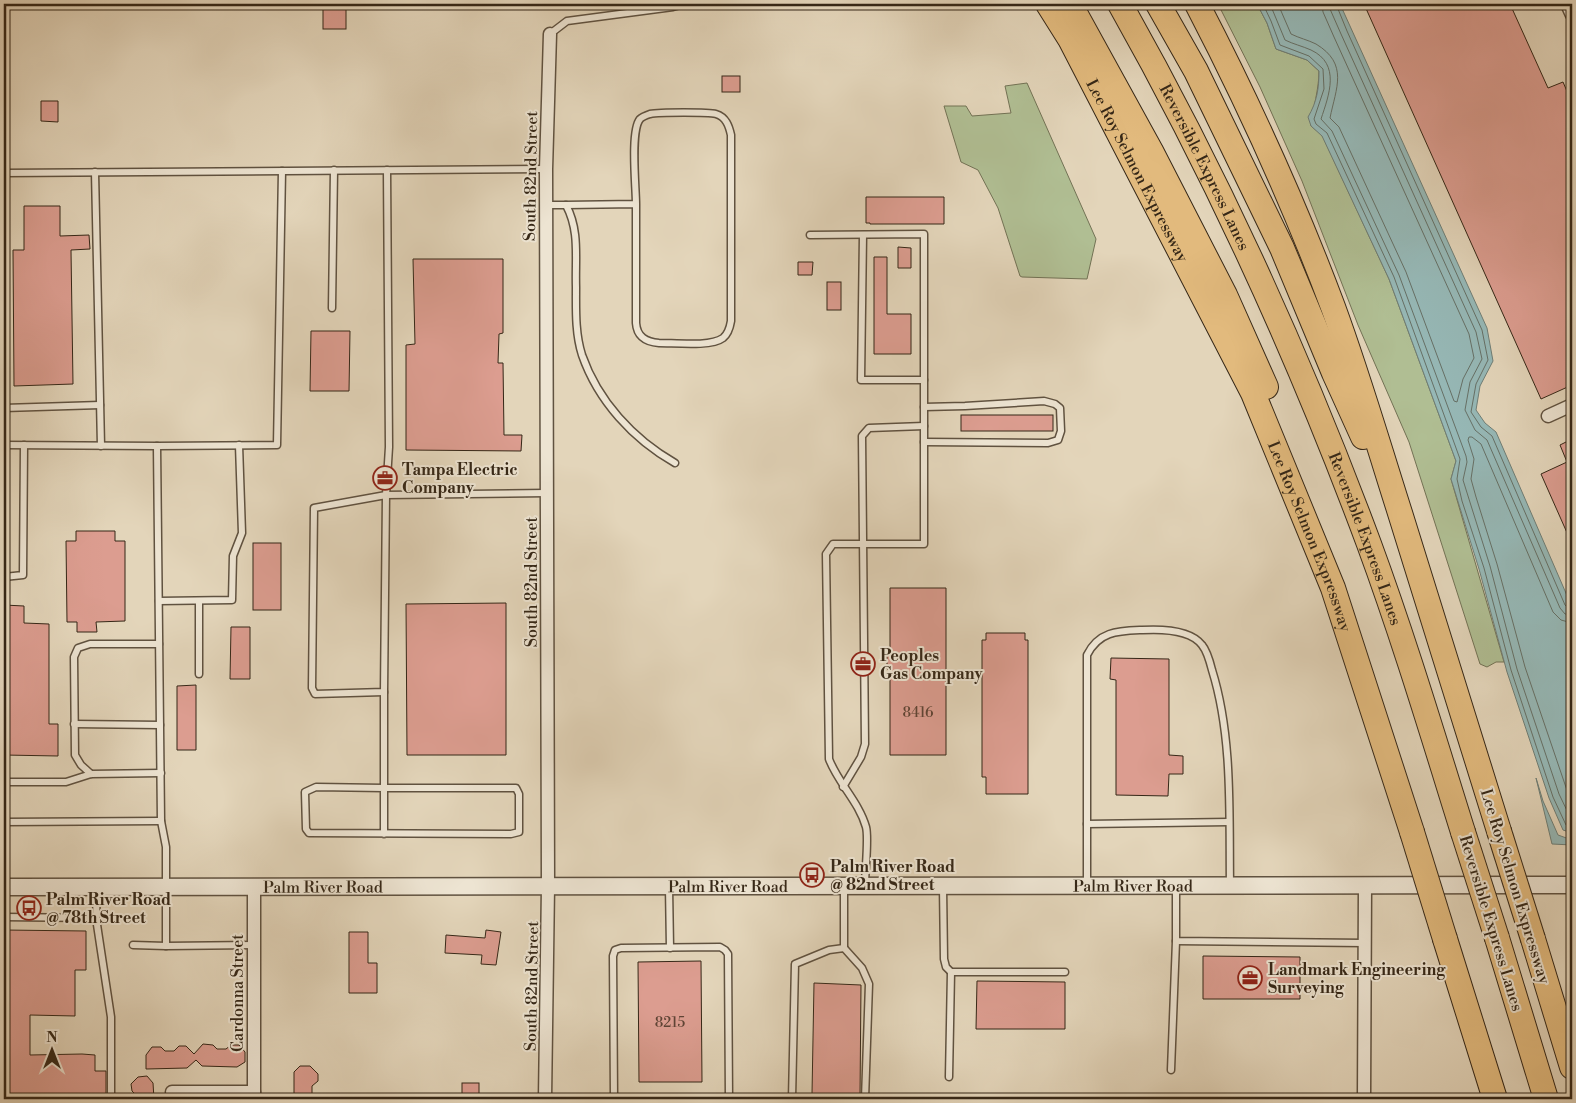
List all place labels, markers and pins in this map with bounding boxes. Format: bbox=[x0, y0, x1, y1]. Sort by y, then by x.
place label: Tampa Electric Company bbox=[402, 460, 518, 498]
office icon: Tampa Electric Company bbox=[372, 465, 398, 491]
place label: Peoples Gas Company bbox=[880, 646, 984, 684]
office icon: Peoples Gas Company bbox=[850, 651, 876, 677]
place label: Palm River Road @ 82nd Street bbox=[830, 857, 955, 895]
bus stop icon: Palm River Road @ 82nd Street bbox=[799, 862, 825, 888]
place label: Palm River Road @ 78th Street bbox=[46, 890, 171, 928]
bus stop icon: Palm River Road @ 78th Street bbox=[16, 895, 42, 921]
place label: Landmark Engineering Surveying bbox=[1268, 960, 1446, 998]
office icon: Landmark Engineering Surveying bbox=[1237, 965, 1263, 991]

